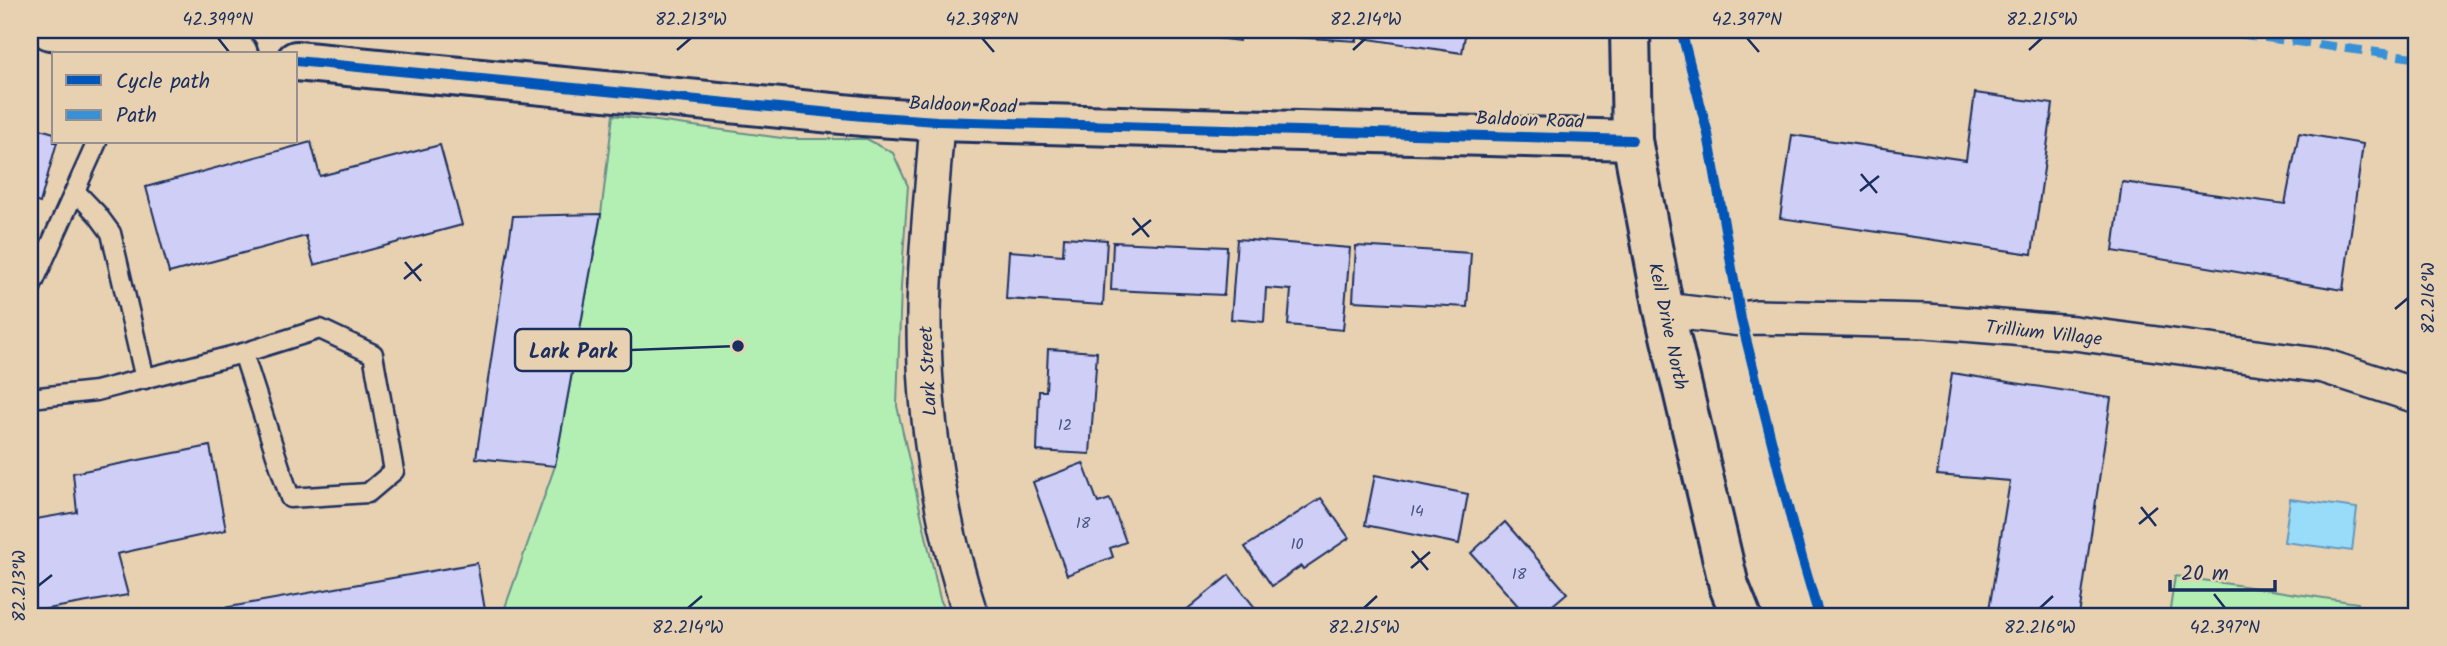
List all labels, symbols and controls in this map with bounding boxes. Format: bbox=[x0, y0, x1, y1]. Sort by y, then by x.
text: 42.399°N bbox=[183, 6, 253, 35]
text: 82.213°W bbox=[655, 6, 727, 35]
text: 42.398°N bbox=[946, 6, 1018, 35]
text: 82.214°W bbox=[1330, 6, 1402, 35]
text: 42.397°N bbox=[1712, 6, 1782, 35]
text: 82.215°W bbox=[2006, 6, 2078, 35]
legend bbox=[52, 52, 298, 144]
text: Cycle path bbox=[116, 66, 210, 99]
street label: Baldoon Road bbox=[908, 89, 1018, 123]
text: Path bbox=[116, 100, 157, 133]
street label: Baldoon Road bbox=[1475, 104, 1585, 138]
street label: Keil Drive North bbox=[1639, 260, 1695, 393]
text: 82.216°W bbox=[2415, 262, 2444, 334]
street label: Trillium Village bbox=[1984, 313, 2104, 355]
street label: Lark Street bbox=[912, 324, 946, 417]
callout: Lark Park bbox=[515, 329, 631, 371]
text: Lark Park bbox=[529, 336, 618, 369]
house number: 12 bbox=[1058, 413, 1072, 438]
house number: 14 bbox=[1410, 499, 1424, 524]
house number: 18 bbox=[1076, 511, 1091, 536]
house number: 10 bbox=[1290, 532, 1304, 557]
scale bar bbox=[2170, 548, 2276, 592]
text: 82.213°W bbox=[6, 550, 35, 622]
text: 20 m bbox=[2181, 558, 2229, 591]
house number: 18 bbox=[1512, 562, 1527, 587]
text: 82.214°W bbox=[652, 614, 724, 643]
text: 82.215°W bbox=[1328, 614, 1400, 643]
text: 82.216°W bbox=[2004, 614, 2076, 643]
text: 42.397°N bbox=[2190, 614, 2260, 643]

